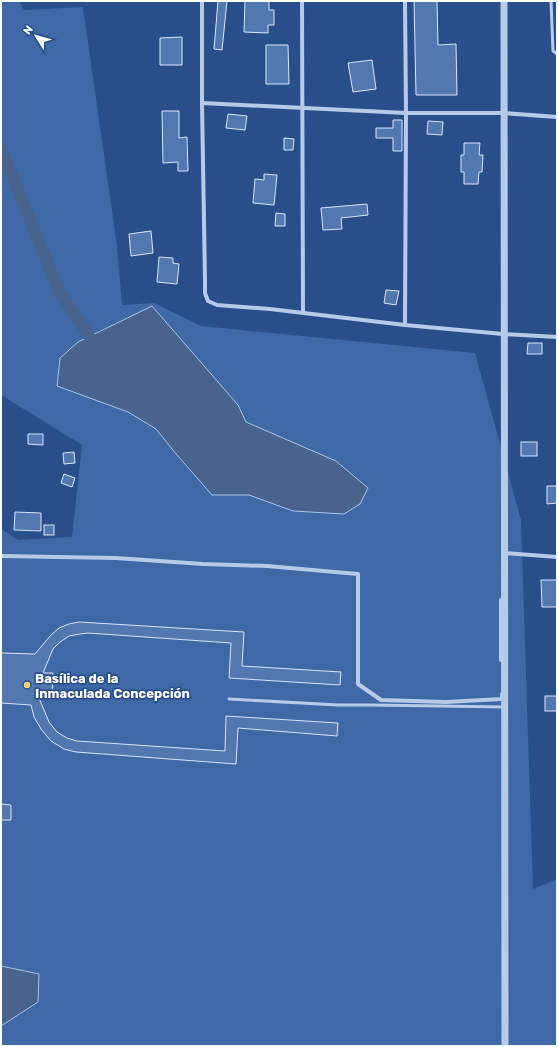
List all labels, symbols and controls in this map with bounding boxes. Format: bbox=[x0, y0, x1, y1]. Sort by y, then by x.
north arrow bbox=[16, 16, 56, 56]
text: N bbox=[21, 23, 36, 37]
place label: Basílica de la Inmaculada Concepción bbox=[35, 671, 190, 701]
marker: Basílica de la Inmaculada Concepción bbox=[22, 680, 32, 690]

